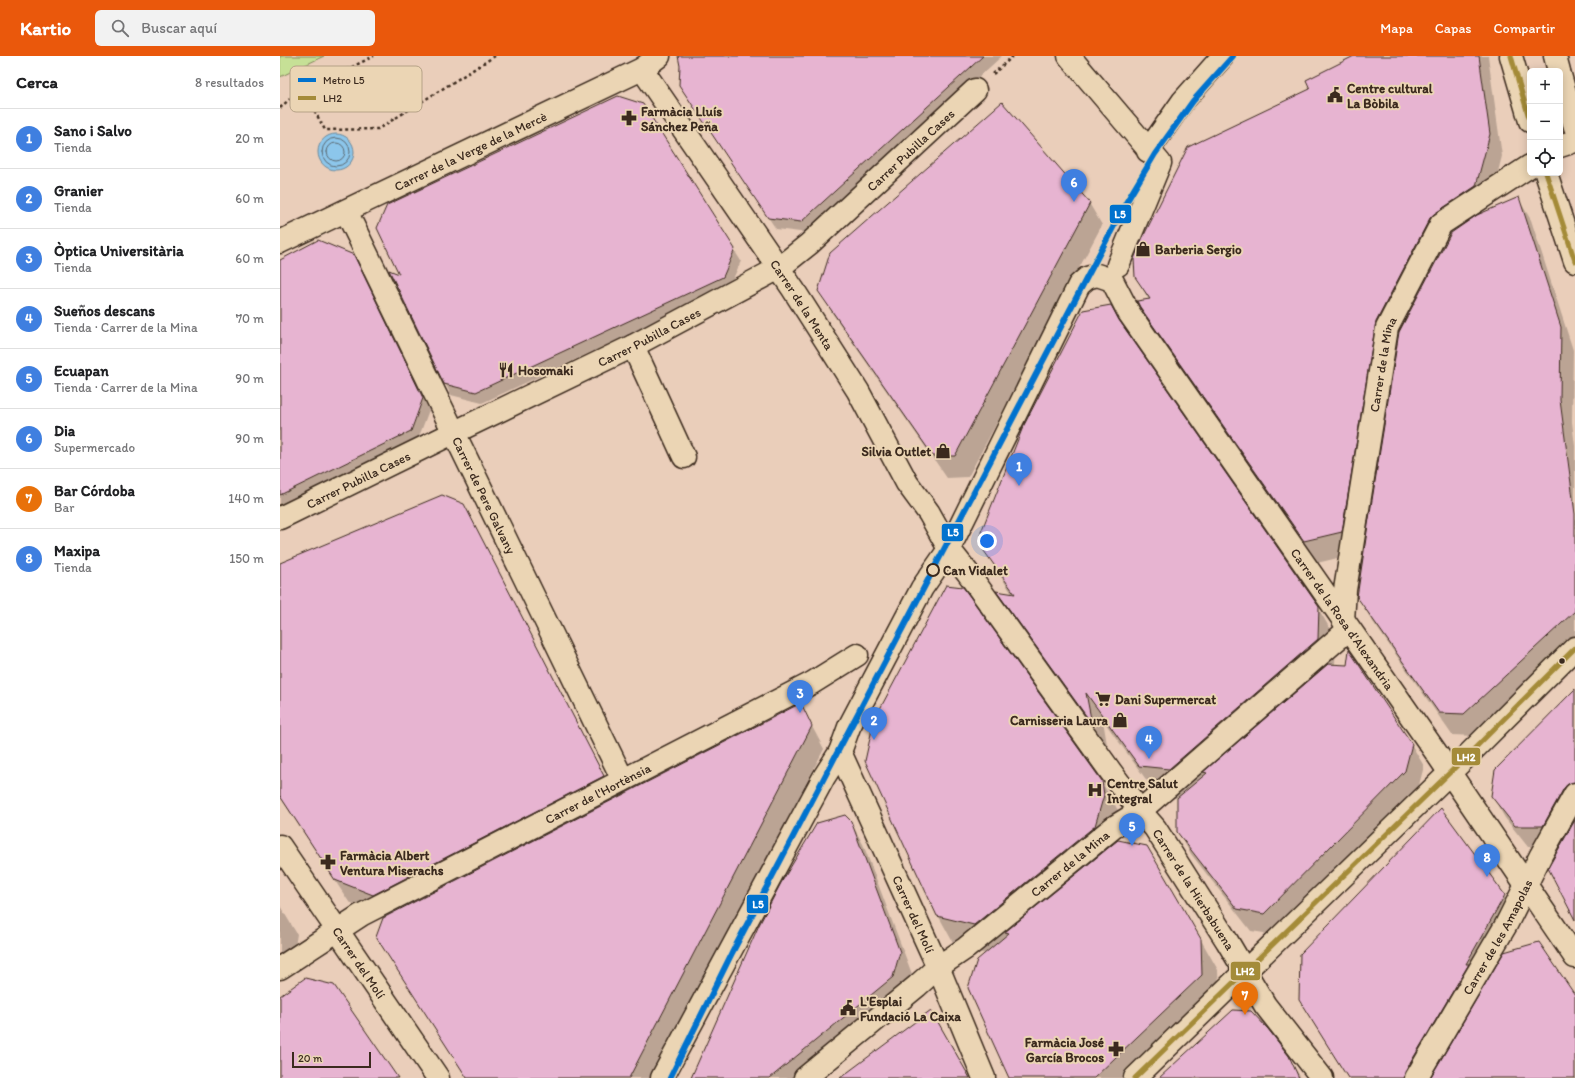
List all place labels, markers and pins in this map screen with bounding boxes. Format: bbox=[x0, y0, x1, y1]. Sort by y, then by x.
place label: Centre cultural La Bòbila bbox=[1347, 81, 1433, 111]
public building icon: Centre cultural La Bòbila bbox=[1326, 86, 1344, 104]
place label: Farmàcia Lluís Sánchez Peña bbox=[641, 104, 722, 134]
pharmacy icon: Farmàcia Lluís Sánchez Peña bbox=[620, 109, 638, 127]
pin: 6 bbox=[1061, 169, 1087, 202]
shop icon: Barberia Sergio bbox=[1134, 240, 1152, 258]
place label: Barberia Sergio bbox=[1155, 242, 1242, 258]
restaurant icon: Hosomaki bbox=[497, 361, 515, 379]
place label: Hosomaki bbox=[518, 363, 573, 378]
shop icon: Silvia Outlet bbox=[934, 442, 952, 460]
place label: Silvia Outlet bbox=[861, 444, 931, 459]
pin: 1 bbox=[1006, 453, 1032, 486]
marker: Can Vidalet bbox=[926, 563, 940, 577]
place label: Can Vidalet bbox=[943, 563, 1008, 578]
unlabelled marker bbox=[1557, 656, 1567, 666]
pin: 3 bbox=[787, 680, 813, 713]
supermarket icon: Dani Supermercat bbox=[1094, 690, 1112, 708]
place label: Dani Supermercat bbox=[1115, 692, 1216, 708]
pin: 2 bbox=[861, 707, 887, 740]
shop icon: Carnisseria Laura bbox=[1111, 711, 1129, 729]
place label: Carnisseria Laura bbox=[1010, 713, 1109, 728]
pin: 4 bbox=[1136, 726, 1162, 759]
place label: Centre Salut Integral bbox=[1107, 776, 1178, 807]
hospital icon: Centre Salut Integral bbox=[1086, 781, 1104, 799]
pin: 5 bbox=[1119, 813, 1145, 846]
pin: 8 bbox=[1474, 844, 1500, 877]
place label: Farmàcia Albert Ventura Miserachs bbox=[340, 848, 444, 878]
pharmacy icon: Farmàcia Albert Ventura Miserachs bbox=[319, 853, 337, 871]
pin: 7 bbox=[1232, 982, 1258, 1015]
place label: L'Esplai Fundació La Caixa bbox=[860, 994, 961, 1024]
public building icon: L'Esplai Fundació La Caixa bbox=[839, 999, 857, 1017]
place label: Farmàcia José García Brocos bbox=[1025, 1035, 1104, 1065]
pharmacy icon: Farmàcia José García Brocos bbox=[1107, 1040, 1125, 1058]

